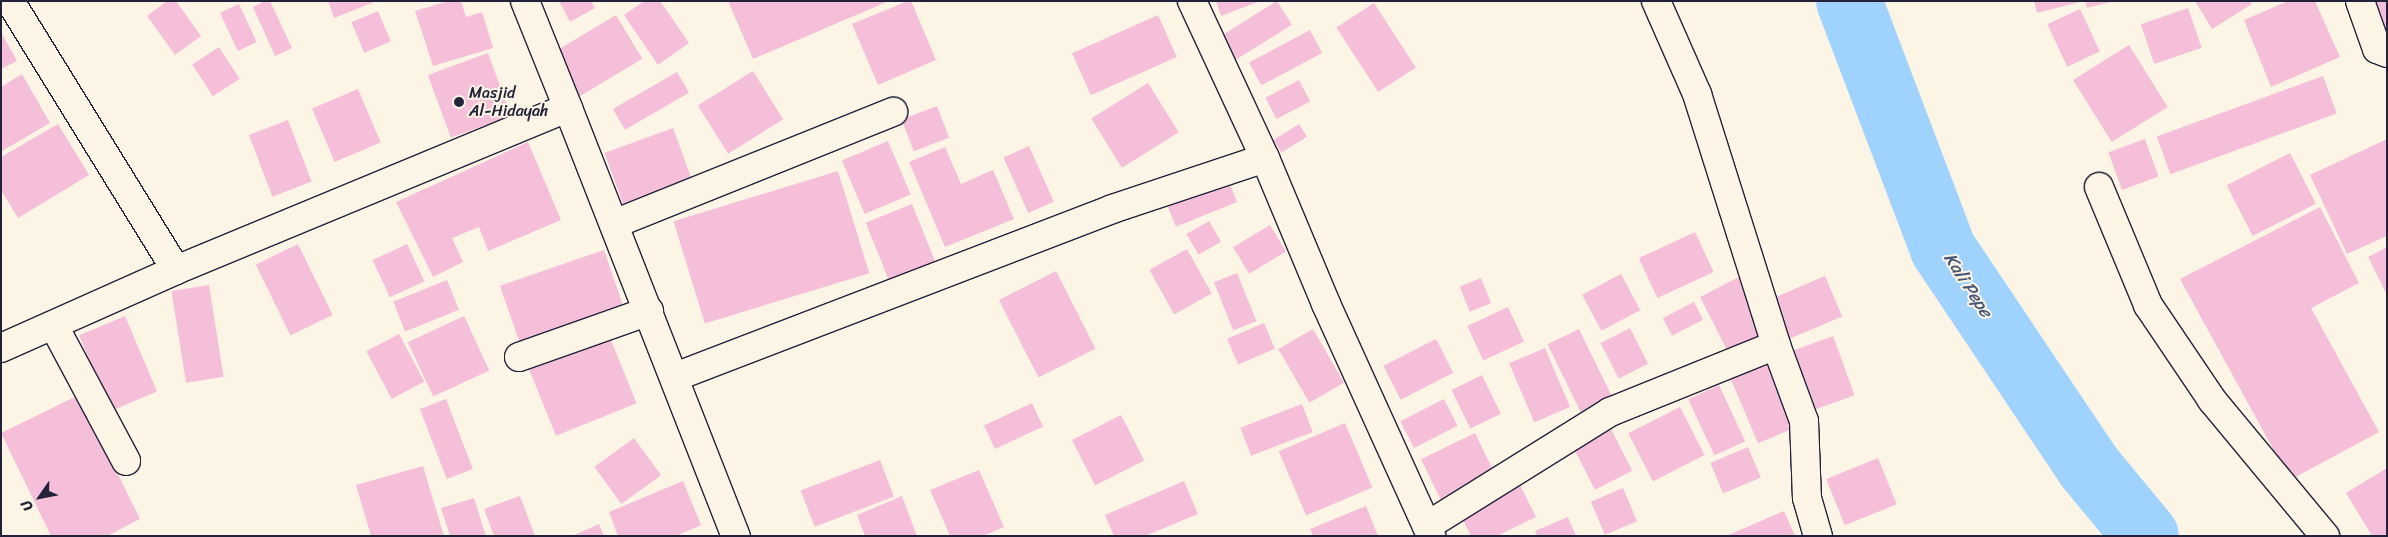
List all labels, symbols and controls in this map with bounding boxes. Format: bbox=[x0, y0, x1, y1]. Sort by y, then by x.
place label: Masjid Al-Hidayah bbox=[469, 83, 548, 121]
marker: Masjid Al-Hidayah bbox=[453, 96, 465, 108]
water label: Kali Pepe bbox=[1939, 248, 1997, 322]
north arrow bbox=[15, 472, 65, 522]
text: U bbox=[14, 495, 40, 516]

